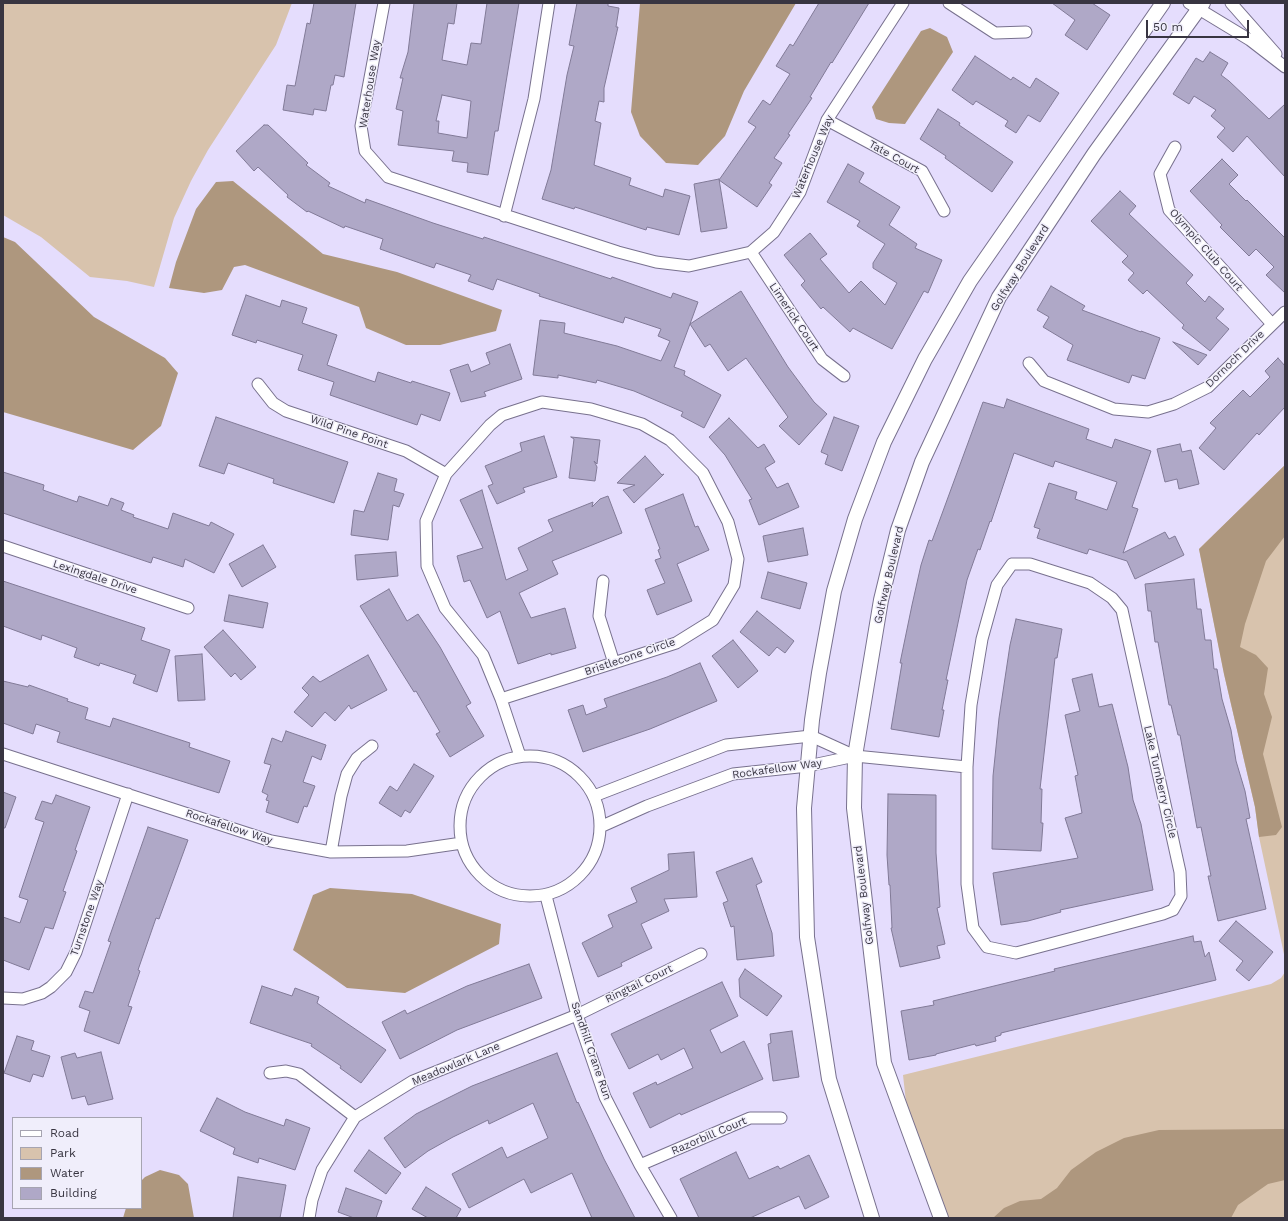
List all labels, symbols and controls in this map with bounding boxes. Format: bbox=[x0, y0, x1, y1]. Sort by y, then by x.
scale bar bbox=[1148, 12, 1251, 38]
text: 50 m bbox=[1153, 20, 1183, 34]
street label: Waterhouse Way bbox=[356, 39, 384, 129]
street label: Waterhouse Way bbox=[789, 113, 837, 201]
street label: Tate Court bbox=[866, 138, 922, 176]
street label: Olympic Club Court bbox=[1166, 206, 1246, 294]
street label: Golfway Boulevard bbox=[988, 222, 1052, 314]
street label: Limerick Court bbox=[766, 280, 822, 354]
street label: Dornoch Drive bbox=[1203, 328, 1267, 390]
street label: Wild Pine Point bbox=[308, 412, 390, 452]
street label: Golfway Boulevard bbox=[871, 525, 907, 625]
street label: Lexingdale Drive bbox=[51, 557, 139, 597]
street label: Bristlecone Circle bbox=[583, 635, 677, 679]
street label: Lake Turnberry Circle bbox=[1141, 724, 1179, 840]
street label: Rockafellow Way bbox=[731, 756, 823, 782]
street label: Rockafellow Way bbox=[184, 807, 274, 847]
street label: Golfway Boulevard bbox=[851, 845, 877, 945]
street label: Turnstone Way bbox=[68, 878, 106, 958]
street label: Ringtail Court bbox=[603, 962, 675, 1006]
street label: Sandhill Crane Run bbox=[568, 1000, 614, 1102]
street label: Meadowlark Lane bbox=[410, 1039, 502, 1089]
street label: Razorbill Court bbox=[669, 1114, 749, 1158]
legend bbox=[12, 1117, 142, 1209]
text: Road bbox=[50, 1126, 79, 1140]
text: Park bbox=[50, 1146, 76, 1160]
text: Water bbox=[50, 1166, 84, 1180]
text: Building bbox=[50, 1186, 97, 1200]

